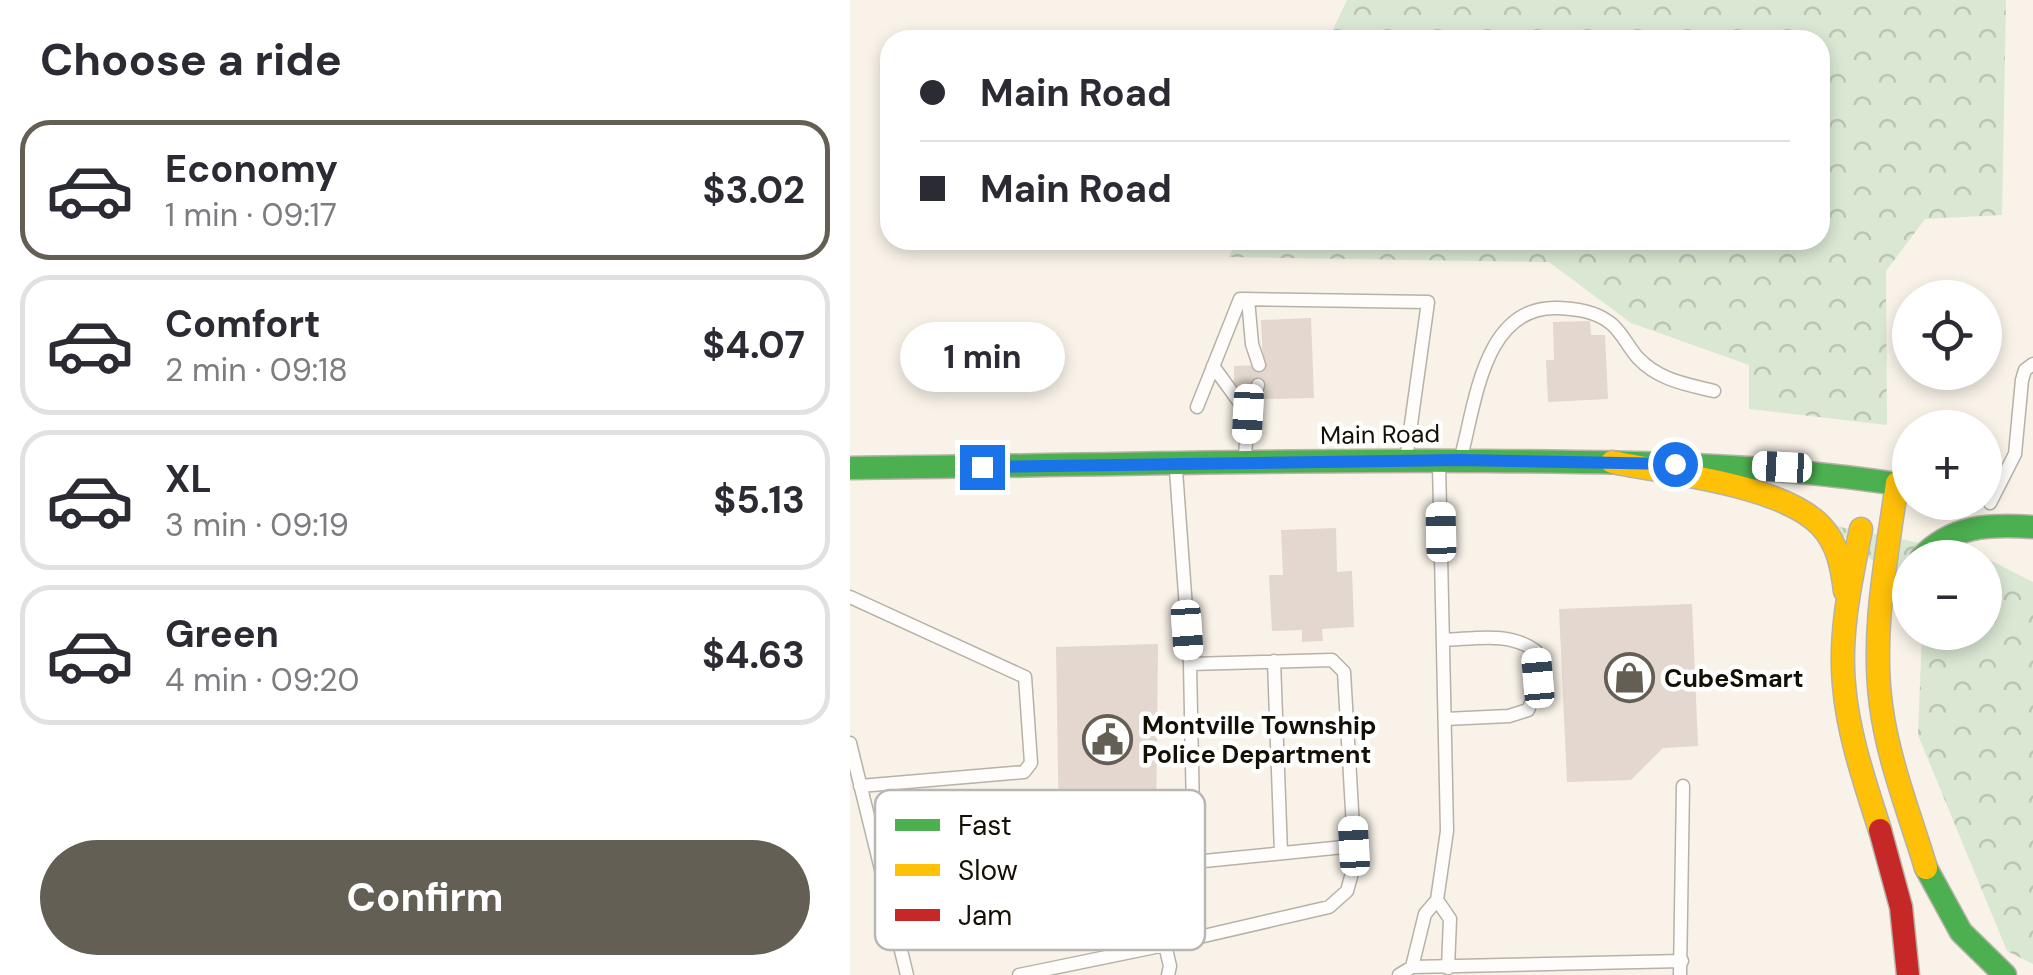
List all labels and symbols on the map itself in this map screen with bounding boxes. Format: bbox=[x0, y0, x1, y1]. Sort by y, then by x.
callout: 1 min bbox=[899, 322, 1064, 392]
car bbox=[1231, 383, 1265, 445]
street label: Main Road bbox=[1320, 417, 1440, 452]
route start bbox=[1653, 442, 1698, 487]
route end bbox=[960, 445, 1005, 490]
car bbox=[1751, 450, 1813, 484]
car bbox=[1425, 502, 1457, 562]
car bbox=[1170, 599, 1204, 661]
car bbox=[1520, 647, 1556, 709]
shop icon: CubeSmart bbox=[1603, 652, 1655, 704]
place label: CubeSmart bbox=[1664, 662, 1804, 695]
place label: Montville Township Police Department bbox=[1142, 709, 1376, 771]
public building icon: Montville Township Police Department bbox=[1081, 713, 1133, 765]
legend bbox=[875, 790, 1205, 950]
text: Fast bbox=[958, 807, 1012, 844]
car bbox=[1337, 815, 1371, 877]
text: Slow bbox=[958, 852, 1018, 889]
text: Jam bbox=[958, 897, 1012, 934]

